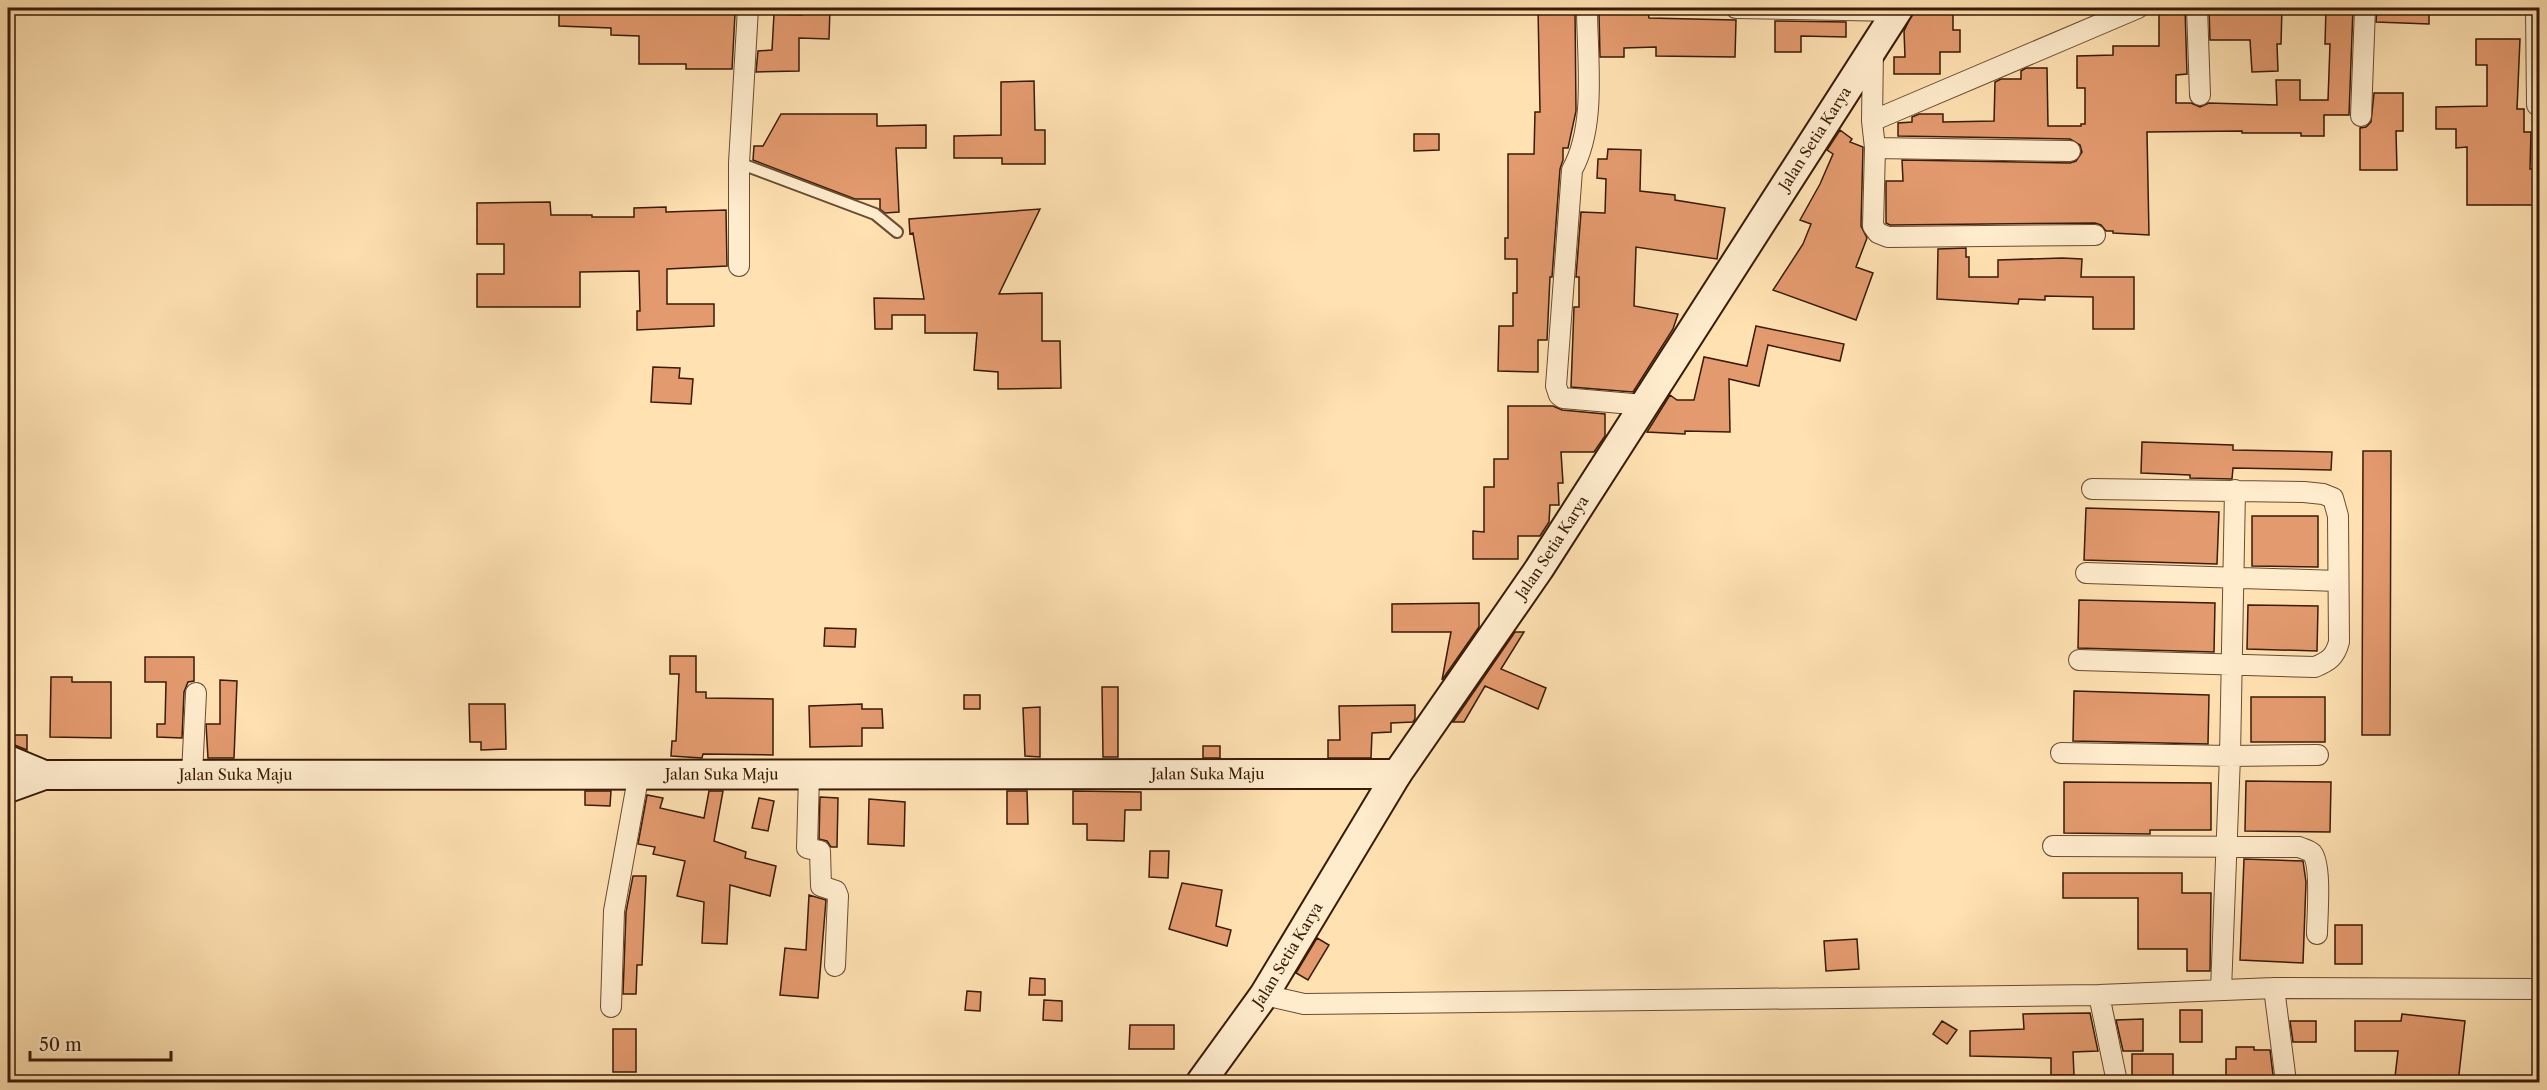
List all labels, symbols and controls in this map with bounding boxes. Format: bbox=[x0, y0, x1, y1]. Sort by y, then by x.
street label: Jalan Setia Karya bbox=[1773, 83, 1855, 196]
street label: Jalan Setia Karya bbox=[1510, 492, 1593, 604]
street label: Jalan Suka Maju bbox=[663, 764, 779, 784]
street label: Jalan Suka Maju bbox=[1149, 764, 1265, 783]
street label: Jalan Suka Maju bbox=[177, 765, 293, 784]
street label: Jalan Setia Karya bbox=[1247, 899, 1327, 1013]
scale bar bbox=[30, 1024, 171, 1062]
text: 50 m bbox=[39, 1034, 82, 1056]

